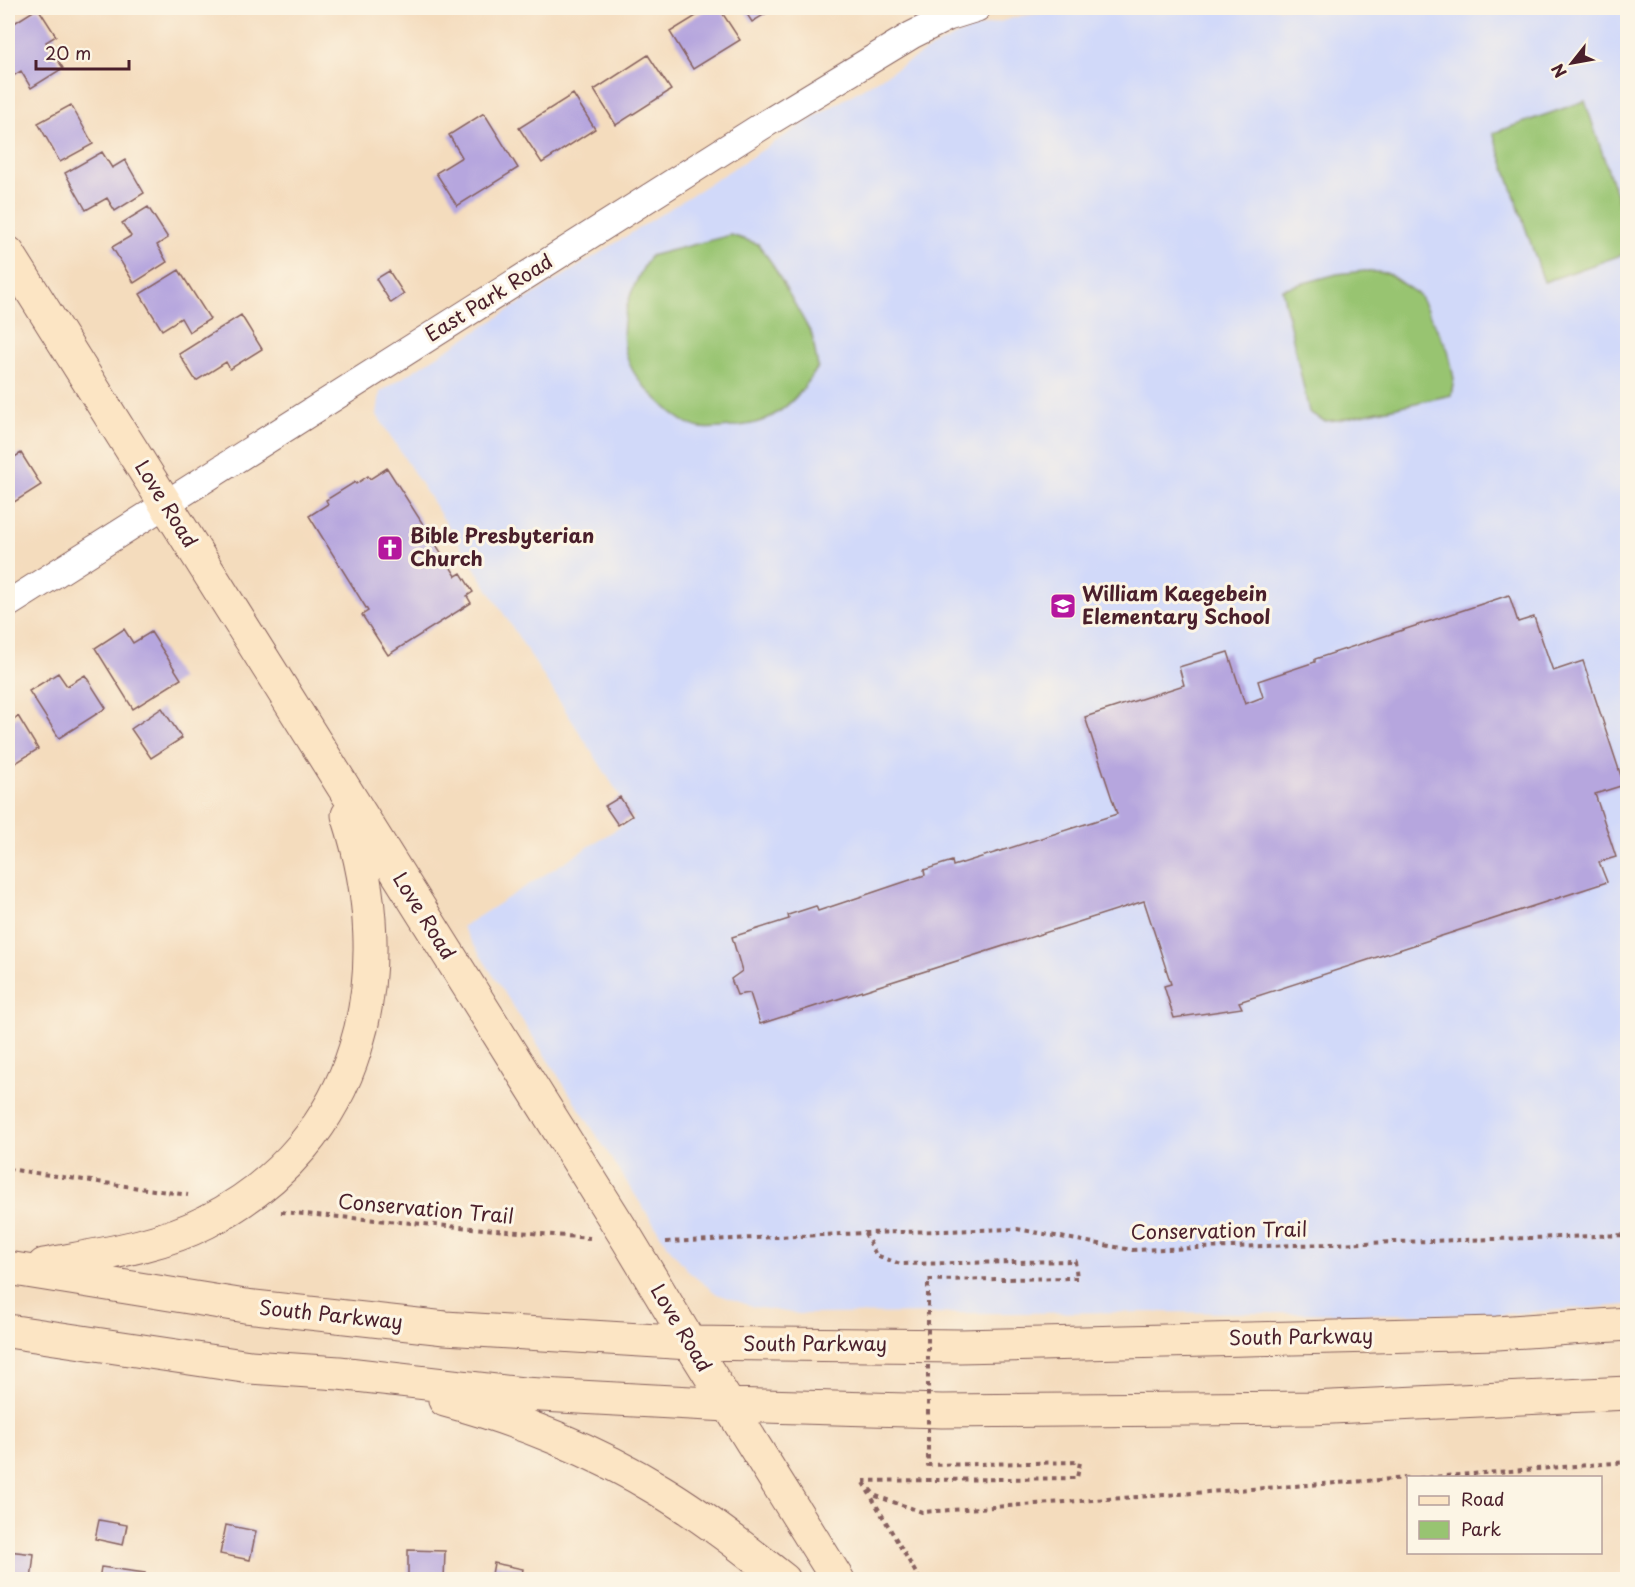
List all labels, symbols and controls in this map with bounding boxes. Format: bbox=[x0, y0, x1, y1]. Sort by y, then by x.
scale bar bbox=[36, 33, 129, 71]
north arrow bbox=[1542, 33, 1602, 93]
text: 20 m bbox=[45, 39, 91, 66]
text: N bbox=[1545, 60, 1572, 83]
street label: East Park Road bbox=[419, 246, 558, 348]
street label: Love Road bbox=[128, 454, 206, 553]
place label: Bible Presbyterian Church bbox=[410, 520, 594, 573]
church icon: Bible Presbyterian Church bbox=[375, 533, 405, 563]
place label: William Kaegebein Elementary School bbox=[1082, 578, 1270, 631]
school or university icon: William Kaegebein Elementary School bbox=[1048, 591, 1078, 621]
street label: Love Road bbox=[386, 866, 464, 965]
street label: Conservation Trail bbox=[337, 1185, 515, 1231]
street label: Conservation Trail bbox=[1130, 1213, 1308, 1247]
street label: Love Road bbox=[644, 1278, 720, 1377]
street label: South Parkway bbox=[258, 1292, 404, 1336]
street label: South Parkway bbox=[1229, 1320, 1373, 1352]
street label: South Parkway bbox=[743, 1328, 887, 1358]
legend bbox=[1407, 1476, 1602, 1554]
text: Road bbox=[1461, 1485, 1505, 1512]
text: Park bbox=[1461, 1515, 1501, 1542]

